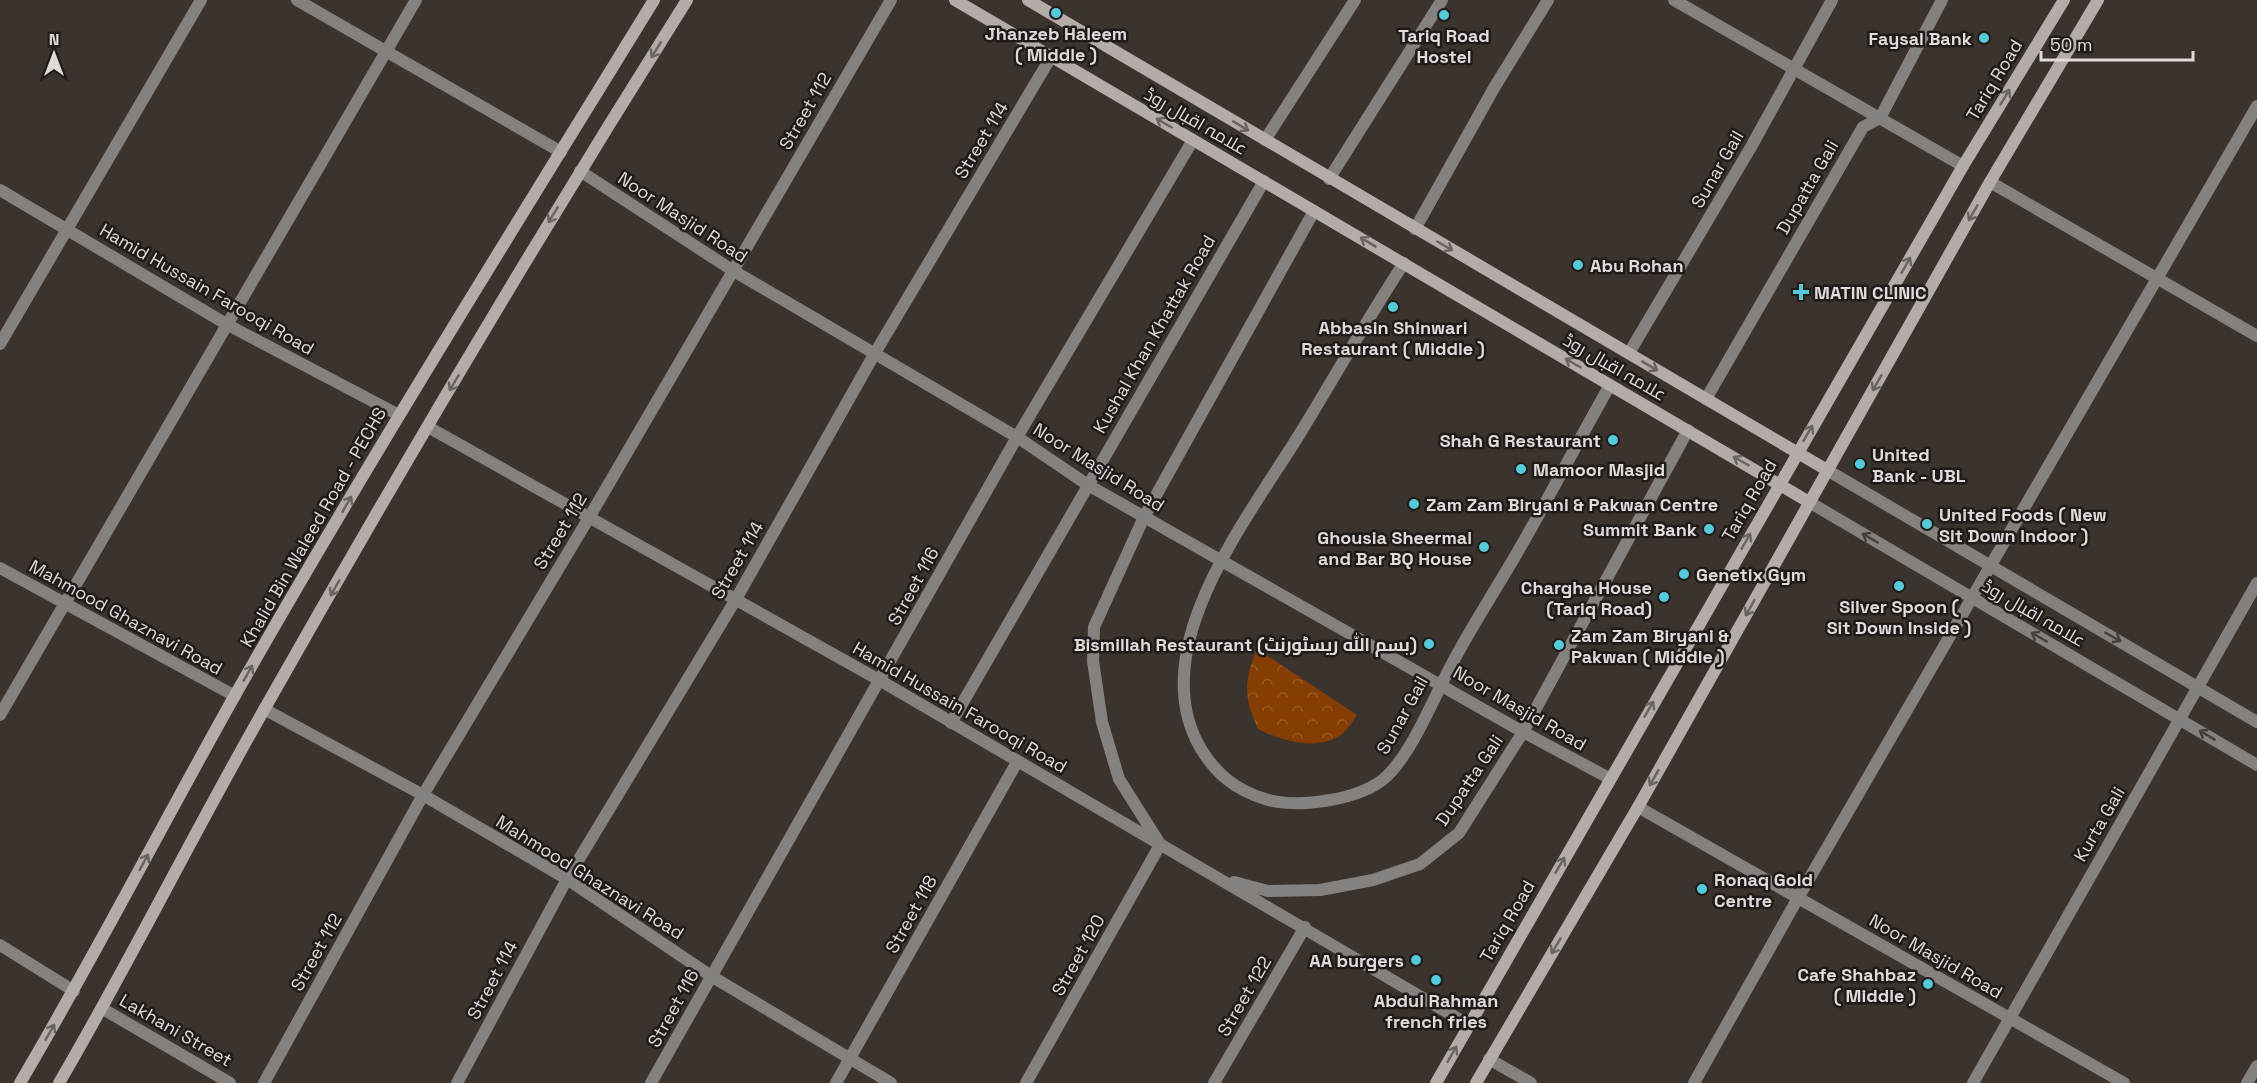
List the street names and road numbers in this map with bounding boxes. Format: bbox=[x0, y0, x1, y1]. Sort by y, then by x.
street label: Tariq Road bbox=[1961, 35, 2027, 125]
street label: Street 112 bbox=[774, 68, 836, 154]
street label: علامہ اقبال روڈ bbox=[1140, 82, 1252, 160]
street label: Street 114 bbox=[949, 97, 1013, 183]
street label: Sunar Gail bbox=[1686, 126, 1748, 212]
street label: Dupatta Gali bbox=[1771, 136, 1843, 238]
street label: Noor Masjid Road bbox=[614, 166, 752, 268]
street label: Hamid Hussain Farooqi Road bbox=[96, 218, 318, 360]
street label: Kushal Khan Khattak Road bbox=[1088, 231, 1220, 437]
street label: علامہ اقبال روڈ bbox=[1559, 328, 1671, 406]
street label: Khalid Bin Waleed Road - PECHS bbox=[235, 403, 391, 651]
street label: Noor Masjid Road bbox=[1029, 417, 1169, 517]
street label: Tariq Road bbox=[1716, 455, 1782, 545]
street label: Street 112 bbox=[528, 488, 592, 574]
street label: Street 114 bbox=[706, 517, 768, 603]
street label: Street 116 bbox=[882, 543, 944, 629]
street label: Mahmood Ghaznavi Road bbox=[25, 554, 227, 680]
street label: علامہ اقبال روڈ bbox=[1978, 574, 2090, 652]
street label: Hamid Hussain Farooqi Road bbox=[849, 636, 1071, 778]
street label: Noor Masjid Road bbox=[1449, 660, 1591, 756]
street label: Sunar Gail bbox=[1371, 672, 1433, 758]
street label: Dupatta Gali bbox=[1430, 730, 1508, 830]
street label: Kurta Gali bbox=[2068, 782, 2130, 866]
street label: Mahmood Ghaznavi Road bbox=[492, 810, 688, 944]
street label: Street 118 bbox=[880, 871, 942, 957]
street label: Tariq Road bbox=[1474, 876, 1540, 966]
street label: Noor Masjid Road bbox=[1865, 908, 2007, 1004]
street label: Street 112 bbox=[285, 909, 347, 995]
street label: Street 120 bbox=[1046, 910, 1110, 1000]
street label: Street 114 bbox=[462, 937, 522, 1023]
street label: Street 122 bbox=[1212, 952, 1276, 1040]
street label: Street 116 bbox=[642, 965, 704, 1051]
street label: Lakhani Street bbox=[116, 988, 236, 1072]

